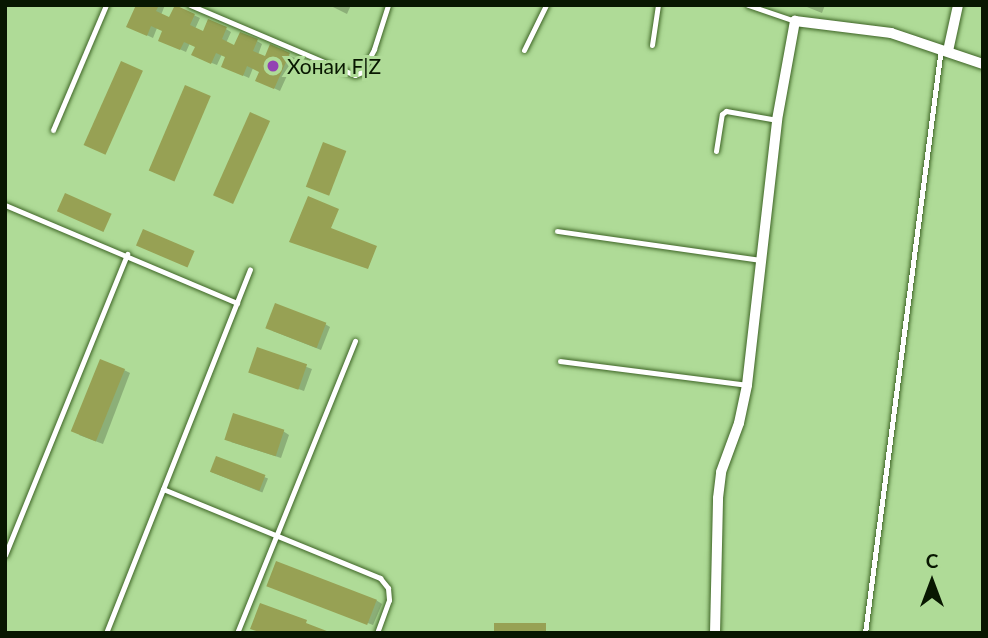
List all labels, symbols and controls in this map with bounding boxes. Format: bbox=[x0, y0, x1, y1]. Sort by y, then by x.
place label: Хонаи F|Z bbox=[287, 53, 381, 79]
marker: Хонаи F|Z bbox=[265, 58, 281, 74]
north arrow bbox=[897, 547, 967, 617]
text: С bbox=[926, 549, 938, 572]

